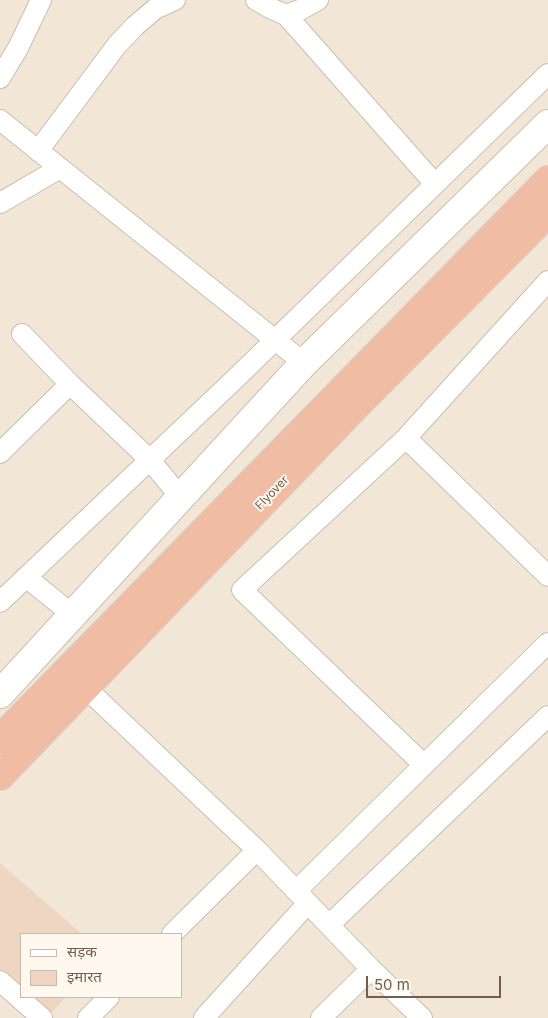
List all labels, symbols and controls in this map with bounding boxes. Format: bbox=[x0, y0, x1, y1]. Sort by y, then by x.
street label: Flyover bbox=[252, 473, 292, 513]
legend bbox=[20, 933, 182, 998]
text: सड़क bbox=[67, 942, 97, 961]
scale bar bbox=[368, 966, 503, 998]
text: इमारत bbox=[67, 967, 102, 986]
text: 50 m bbox=[374, 975, 410, 994]

